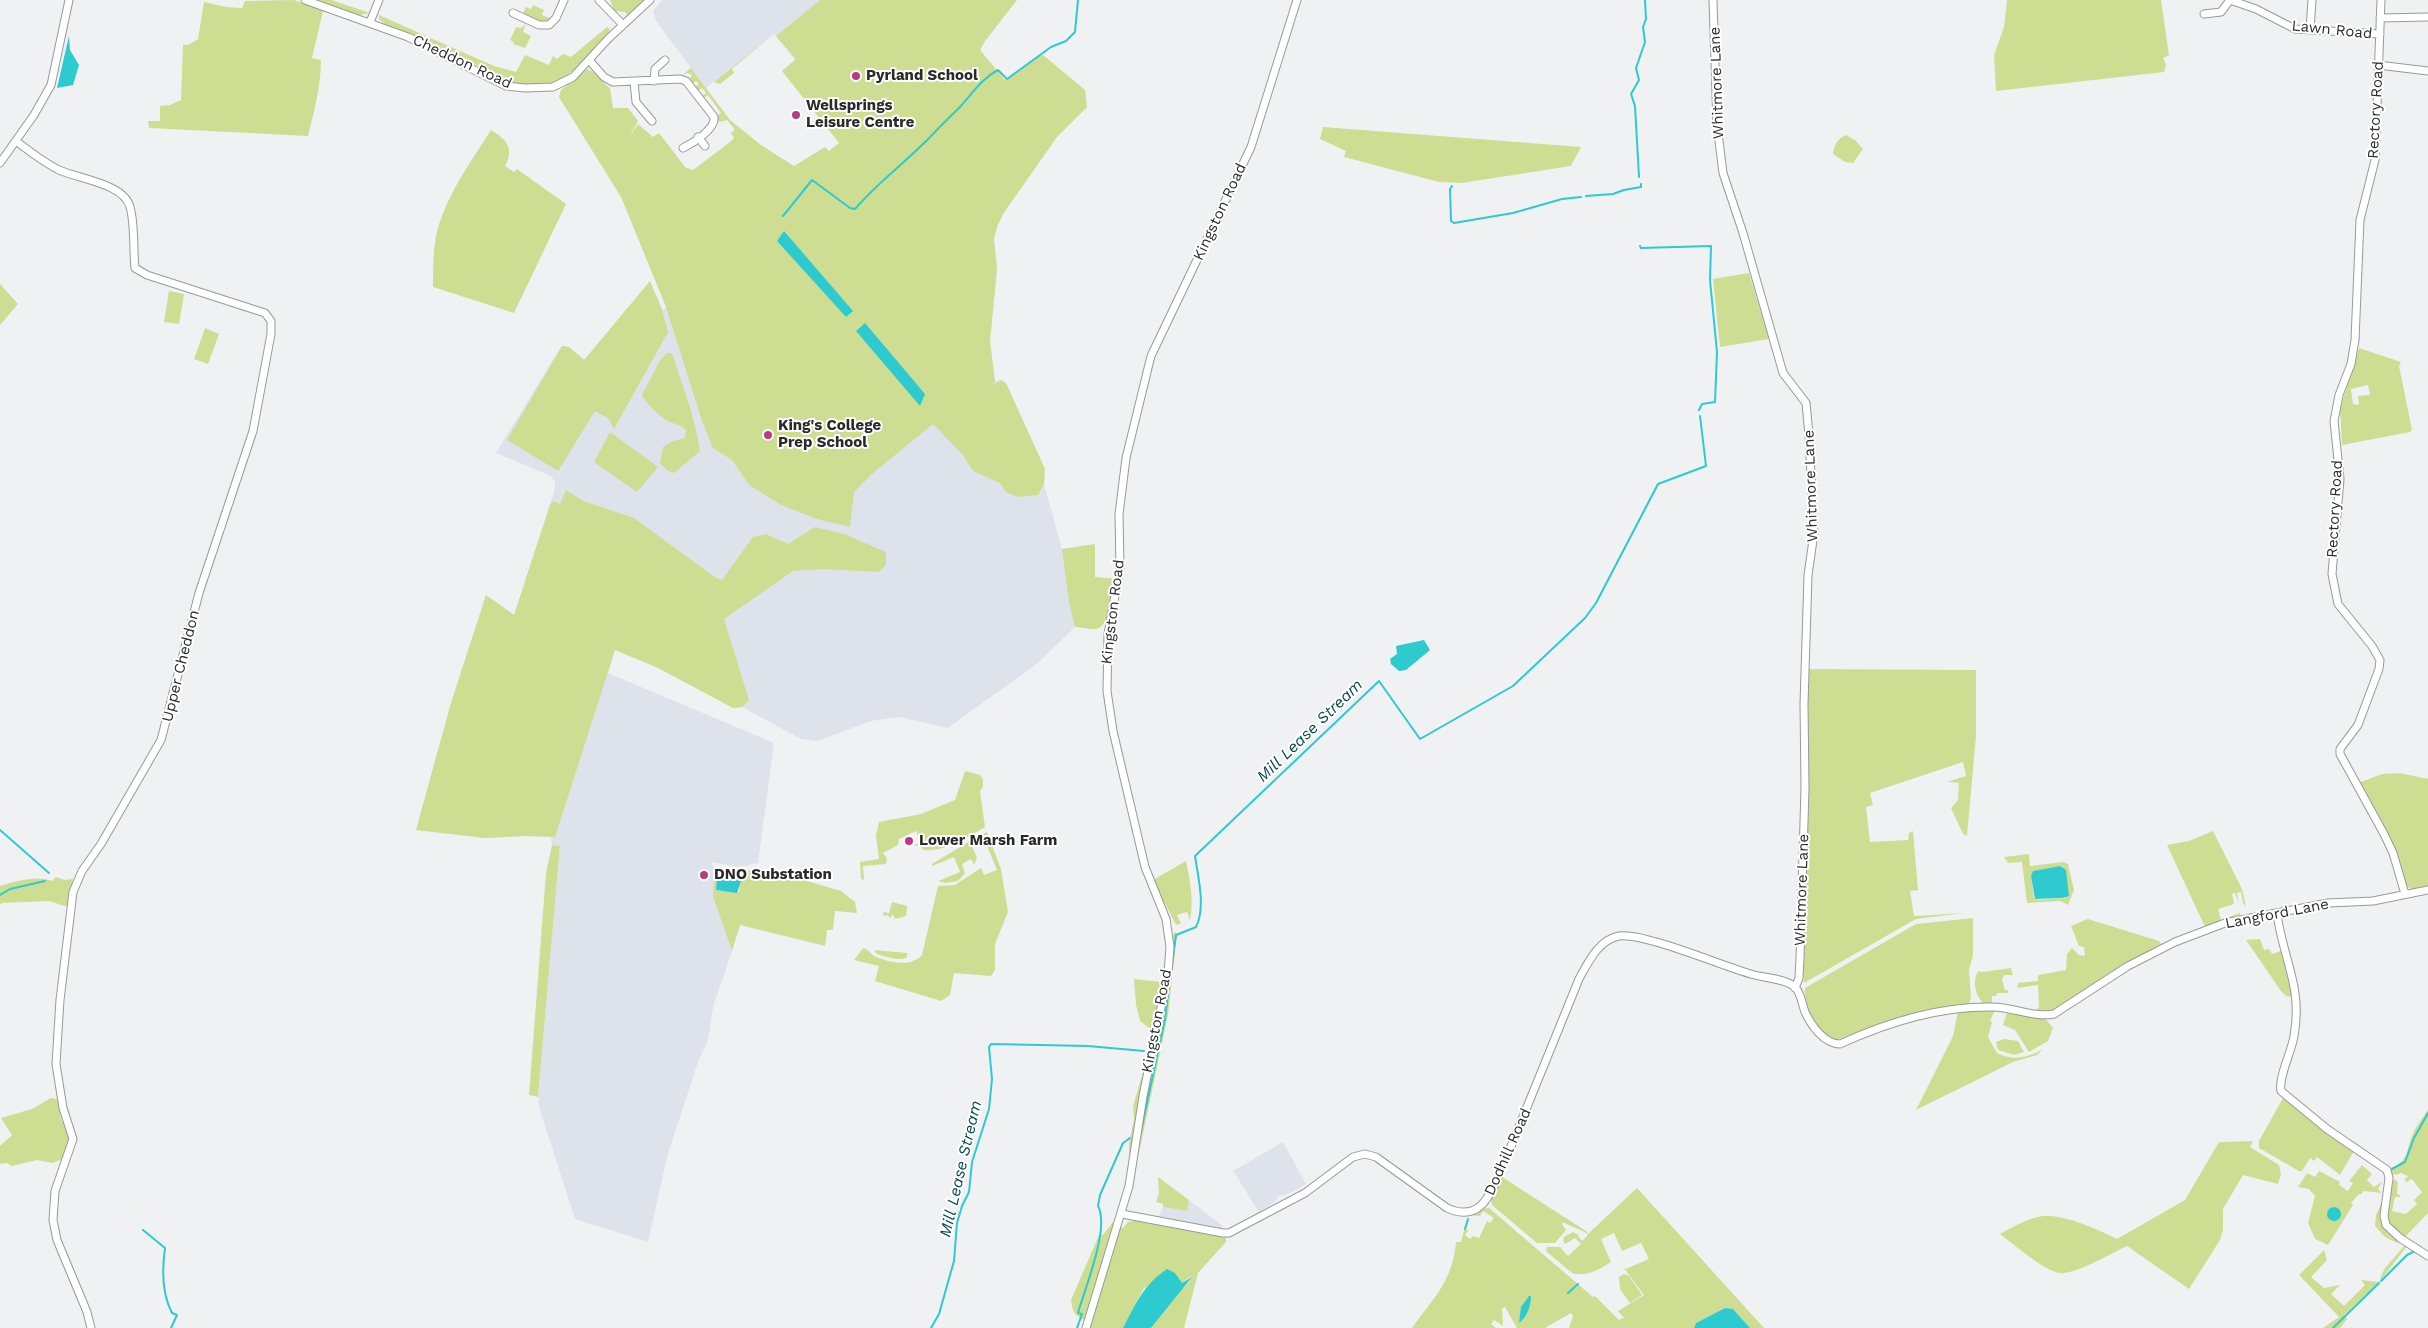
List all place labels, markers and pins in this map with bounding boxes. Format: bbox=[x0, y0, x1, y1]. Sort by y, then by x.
place label: Pyrland School bbox=[866, 67, 978, 85]
marker: Pyrland School bbox=[850, 70, 862, 82]
place label: Wellsprings Leisure Centre bbox=[806, 97, 914, 132]
marker: Wellsprings Leisure Centre bbox=[790, 109, 802, 121]
place label: King's College Prep School bbox=[778, 417, 881, 452]
marker: King's College Prep School bbox=[762, 429, 774, 441]
place label: Lower Marsh Farm bbox=[919, 832, 1057, 850]
marker: Lower Marsh Farm bbox=[903, 835, 915, 847]
place label: DNO Substation bbox=[714, 866, 832, 884]
marker: DNO Substation bbox=[698, 869, 710, 881]

